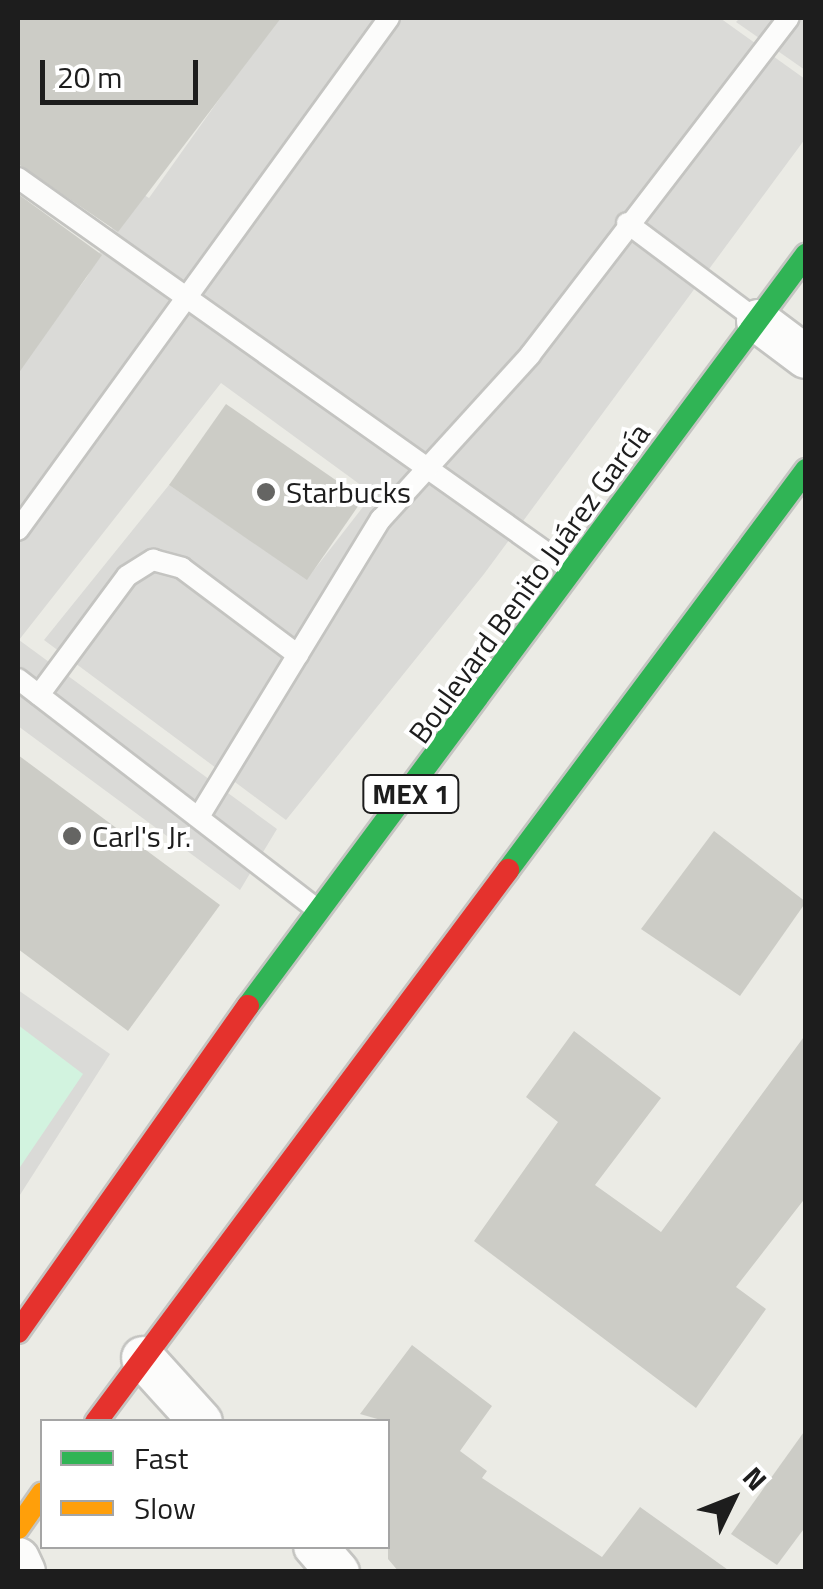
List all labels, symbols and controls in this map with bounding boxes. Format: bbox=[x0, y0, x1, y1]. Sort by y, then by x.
scale bar bbox=[45, 40, 202, 102]
text: 20 m bbox=[57, 54, 122, 100]
street label: Boulevard Benito Juárez García bbox=[401, 416, 657, 750]
place label: Starbucks bbox=[286, 474, 411, 510]
marker: Starbucks bbox=[255, 481, 277, 503]
road number: MEX 1 bbox=[361, 771, 461, 817]
place label: Carl's Jr. bbox=[92, 818, 191, 854]
marker: Carl's Jr. bbox=[61, 825, 83, 847]
legend bbox=[40, 1419, 390, 1549]
text: Fast bbox=[134, 1435, 188, 1481]
north arrow bbox=[683, 1449, 783, 1549]
text: N bbox=[733, 1456, 778, 1500]
text: Slow bbox=[134, 1485, 196, 1531]

